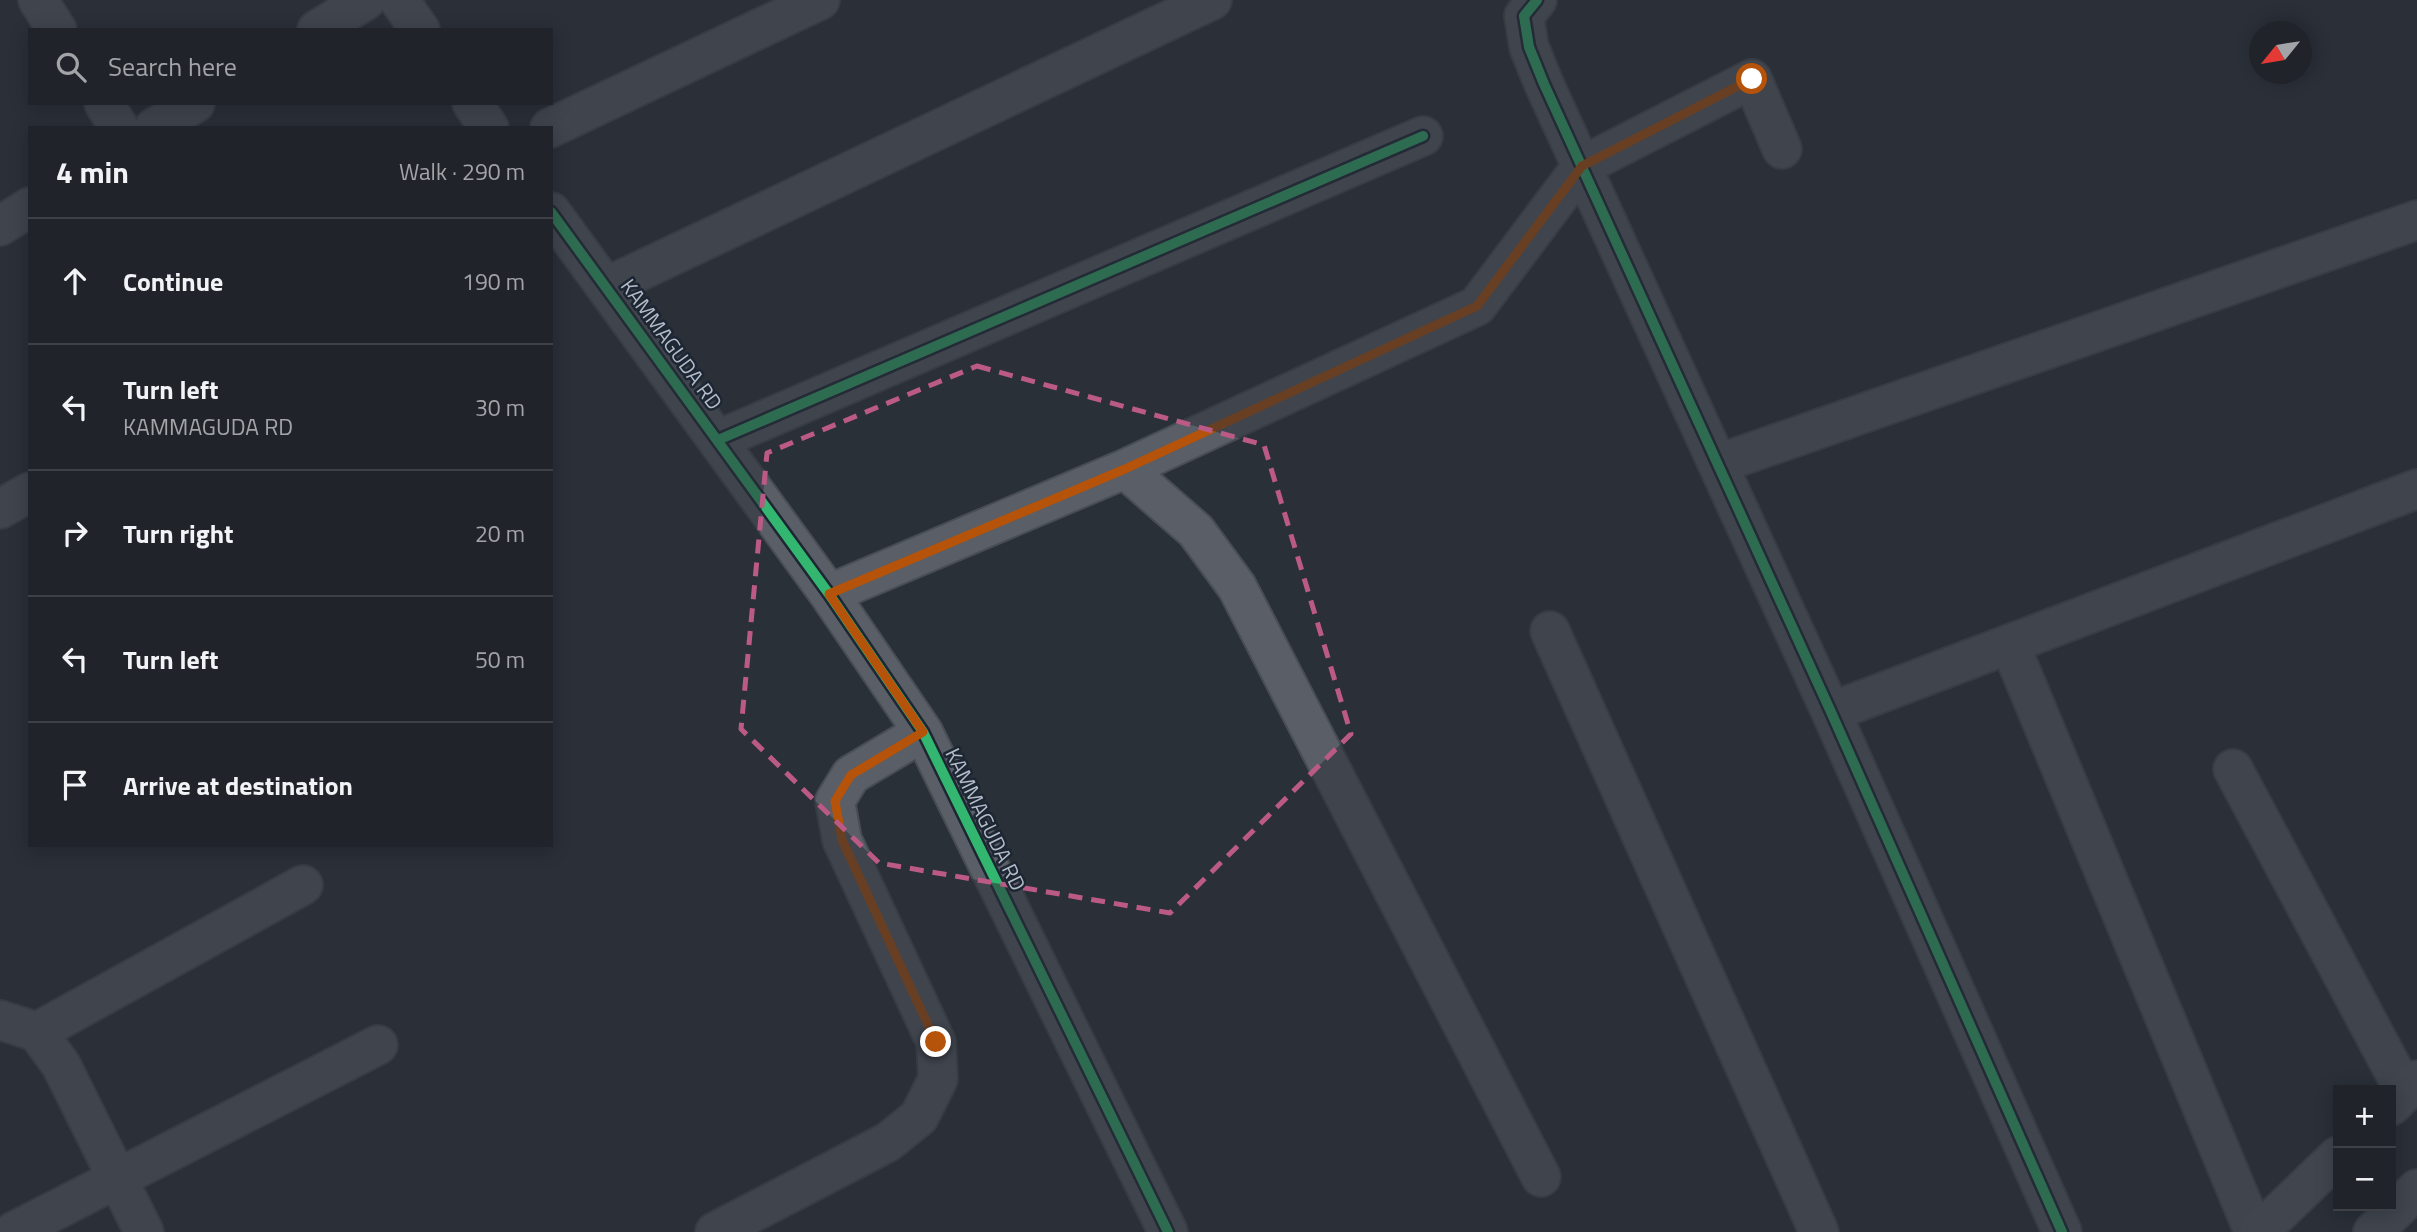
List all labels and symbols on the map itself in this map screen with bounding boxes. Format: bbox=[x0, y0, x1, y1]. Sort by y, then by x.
north arrow bbox=[2249, 21, 2312, 84]
route start bbox=[1736, 63, 1767, 94]
street label: KAMMAGUDA RD bbox=[613, 272, 731, 416]
street label: KAMMAGUDA RD bbox=[938, 742, 1034, 896]
route end bbox=[920, 1026, 951, 1057]

